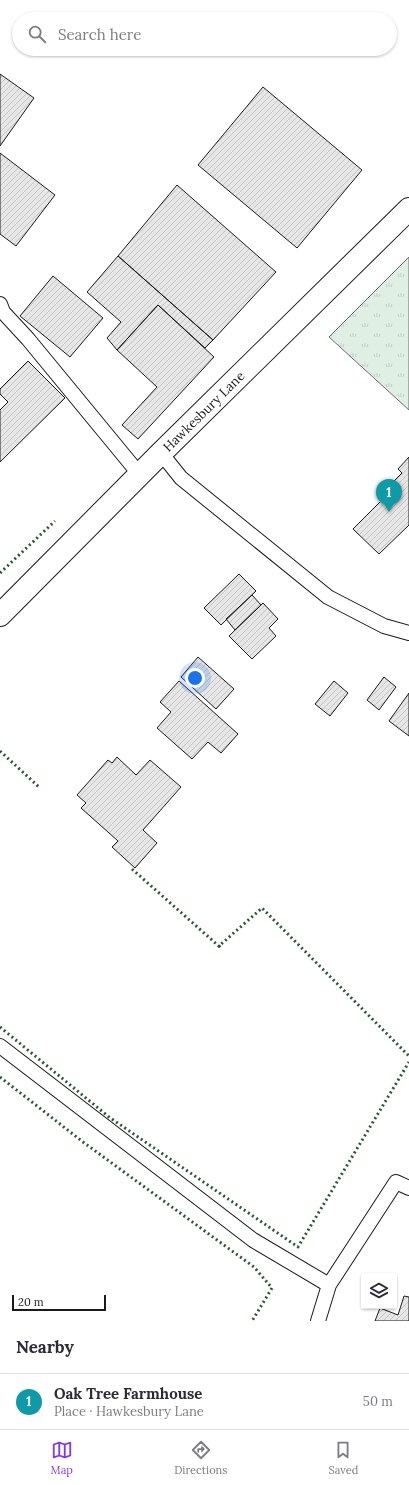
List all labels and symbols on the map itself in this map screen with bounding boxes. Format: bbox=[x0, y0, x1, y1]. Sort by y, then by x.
street label: Hawkesbury Lane bbox=[159, 367, 248, 455]
pin: 1 bbox=[376, 479, 402, 512]
your location bbox=[185, 668, 205, 688]
scale bar bbox=[12, 1293, 106, 1312]

